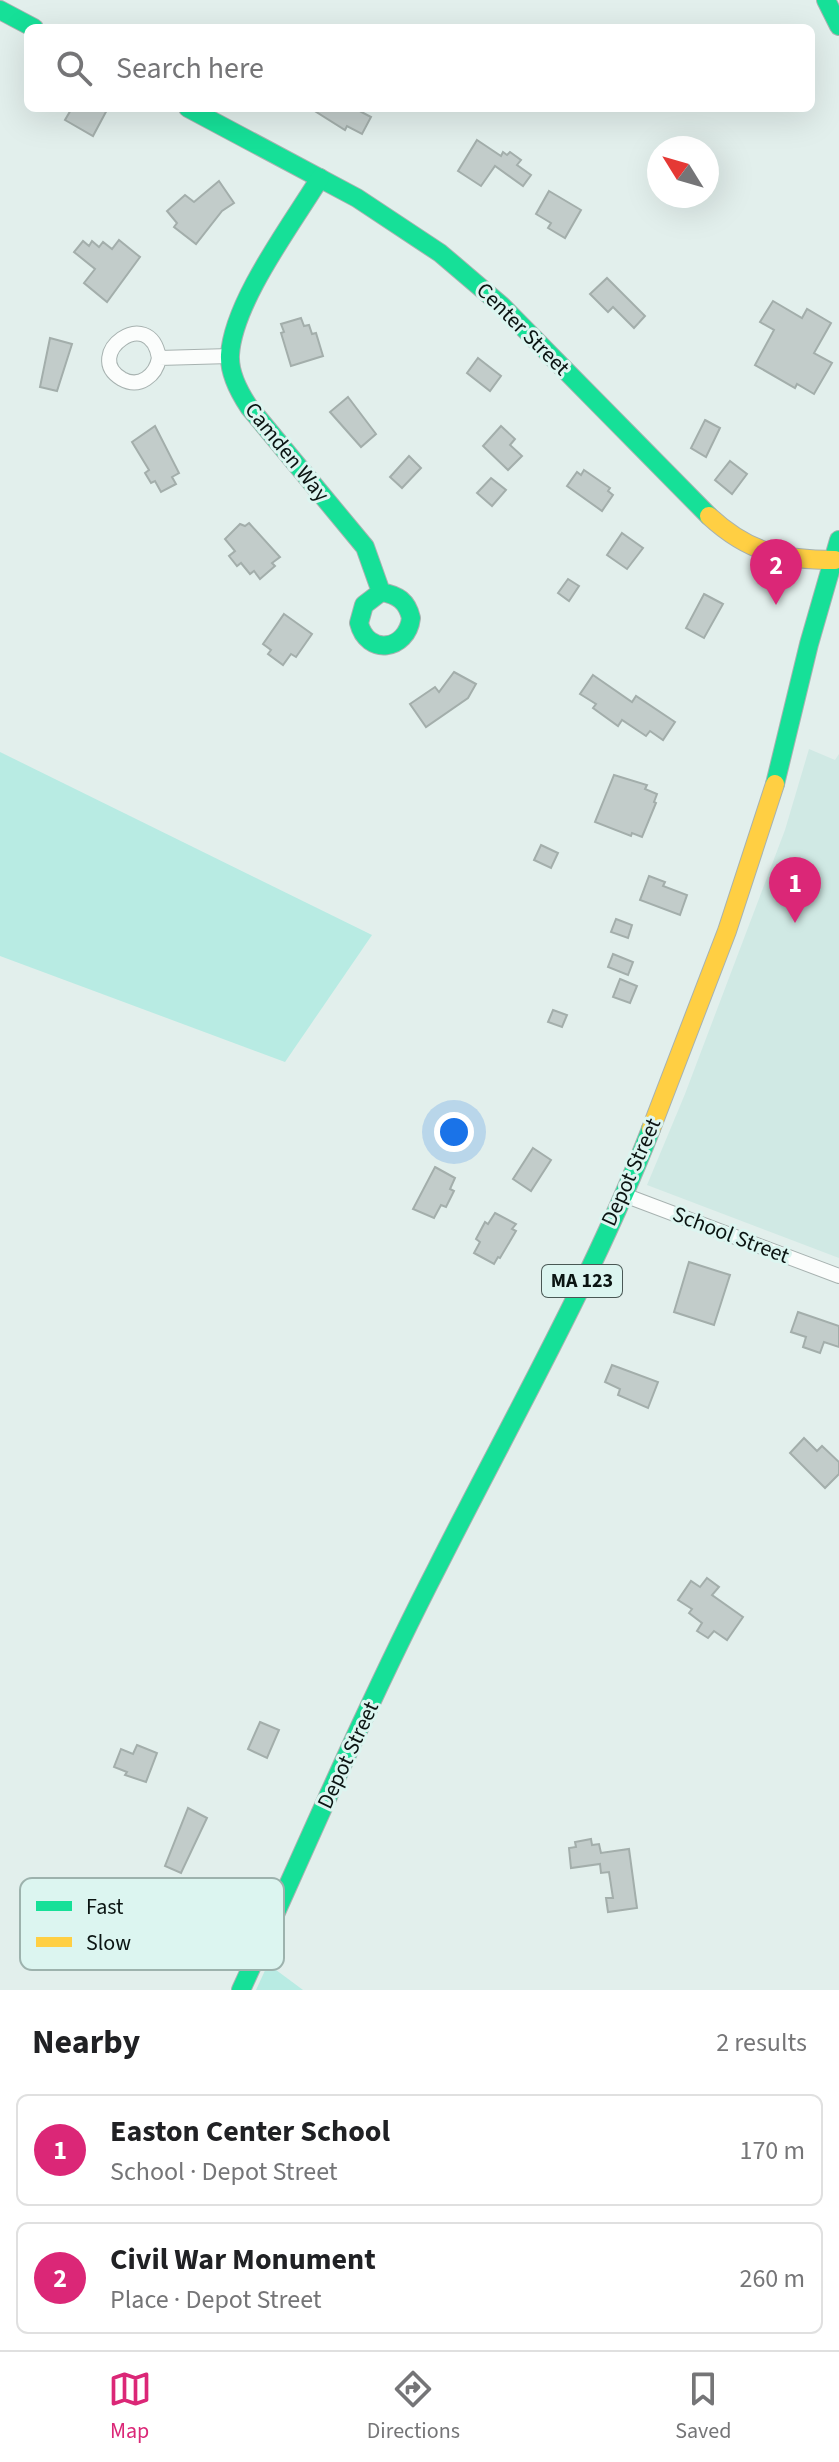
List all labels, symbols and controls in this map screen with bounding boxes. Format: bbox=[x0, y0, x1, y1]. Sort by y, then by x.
search box bbox=[24, 24, 815, 112]
icon: search bbox=[52, 46, 96, 90]
text: Search here bbox=[116, 47, 264, 90]
north arrow bbox=[647, 136, 719, 208]
street label: Center Street bbox=[469, 275, 577, 383]
street label: Camden Way bbox=[237, 395, 338, 509]
pin: 2 bbox=[750, 539, 802, 605]
pin: 1 bbox=[769, 857, 821, 923]
your location bbox=[434, 1112, 474, 1152]
street label: Depot Street bbox=[593, 1112, 669, 1231]
street label: School Street bbox=[668, 1198, 795, 1272]
road number: MA 123 bbox=[542, 1265, 622, 1297]
street label: Depot Street bbox=[309, 1696, 387, 1814]
legend bbox=[20, 1878, 284, 1970]
text: Fast bbox=[86, 1891, 124, 1923]
text: Slow bbox=[86, 1927, 131, 1959]
text: Nearby bbox=[32, 2018, 140, 2067]
text: 2 results bbox=[716, 2024, 807, 2061]
text: Easton Center School bbox=[110, 2110, 390, 2153]
text: 1 bbox=[53, 2132, 67, 2169]
text: 170 m bbox=[739, 2132, 805, 2169]
text: School · Depot Street bbox=[110, 2153, 338, 2190]
text: Civil War Monument bbox=[110, 2238, 376, 2281]
text: 2 bbox=[53, 2260, 67, 2297]
text: 260 m bbox=[739, 2260, 805, 2297]
text: Place · Depot Street bbox=[110, 2281, 322, 2318]
tab: Map bbox=[108, 2367, 152, 2447]
tab: Directions bbox=[367, 2367, 460, 2447]
tab: Saved bbox=[675, 2367, 731, 2447]

